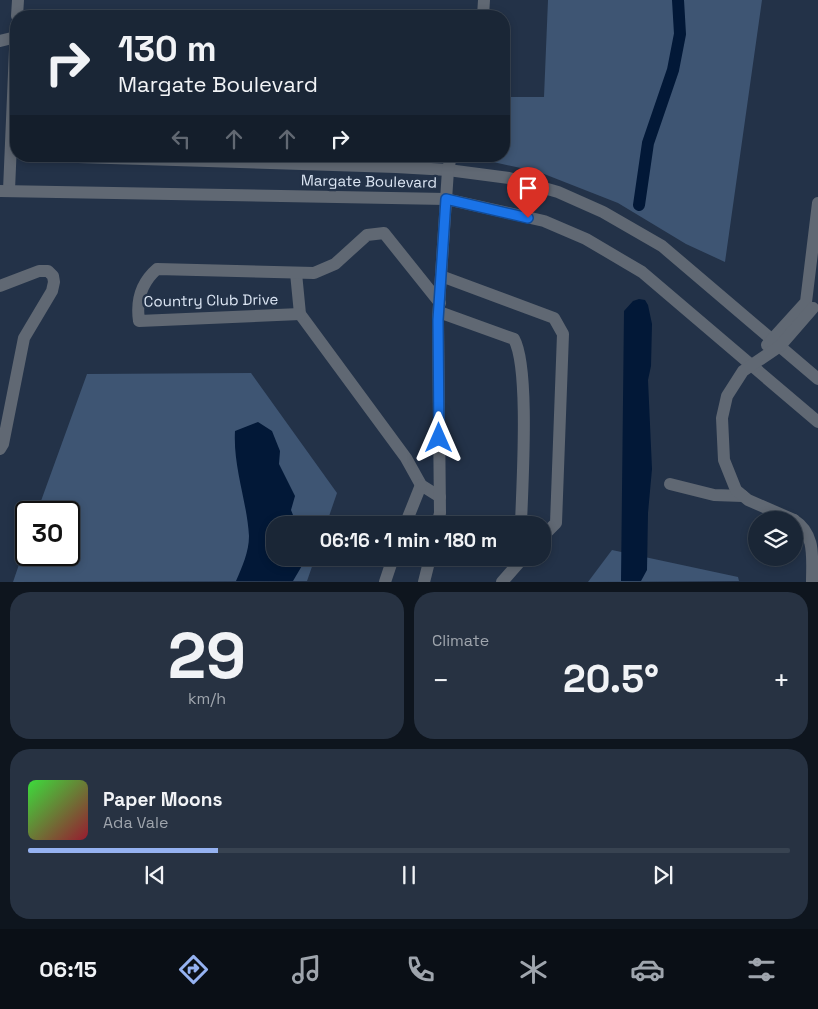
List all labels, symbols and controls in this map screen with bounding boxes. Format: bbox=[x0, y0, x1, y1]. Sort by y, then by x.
text: 130 m bbox=[118, 27, 217, 71]
icon: right bbox=[35, 30, 100, 95]
text: Margate Boulevard bbox=[118, 70, 318, 98]
icon: left bbox=[167, 125, 195, 153]
icon: ahead bbox=[220, 125, 248, 153]
icon: ahead bbox=[273, 125, 301, 153]
icon: right bbox=[326, 125, 354, 153]
pin bbox=[507, 167, 549, 218]
street label: Margate Boulevard bbox=[301, 170, 437, 192]
icon: arrive bbox=[514, 174, 542, 202]
street label: Country Club Drive bbox=[144, 289, 279, 311]
position arrow bbox=[412, 411, 464, 463]
speed limit sign: 30 bbox=[15, 501, 80, 566]
map controls bbox=[748, 511, 803, 566]
button: layers bbox=[748, 511, 803, 566]
text: 06:16 · 1 min · 180 m bbox=[320, 528, 497, 553]
text: 29 bbox=[168, 614, 246, 697]
text: Climate bbox=[432, 630, 489, 651]
text: 20.5° bbox=[563, 655, 659, 703]
text: − bbox=[432, 662, 449, 698]
text: + bbox=[773, 662, 790, 698]
text: km/h bbox=[188, 688, 226, 709]
text: Paper Moons bbox=[103, 787, 222, 812]
text: Ada Vale bbox=[103, 812, 168, 833]
icon: previous bbox=[141, 861, 169, 889]
icon: pause bbox=[395, 861, 423, 889]
icon: next bbox=[649, 861, 677, 889]
icon: directions bbox=[176, 952, 211, 987]
icon: music bbox=[289, 952, 324, 987]
icon: phone bbox=[403, 952, 438, 987]
icon: climate bbox=[516, 952, 551, 987]
icon: car bbox=[630, 952, 665, 987]
icon: filters bbox=[744, 952, 779, 987]
text: 06:15 bbox=[39, 955, 97, 983]

